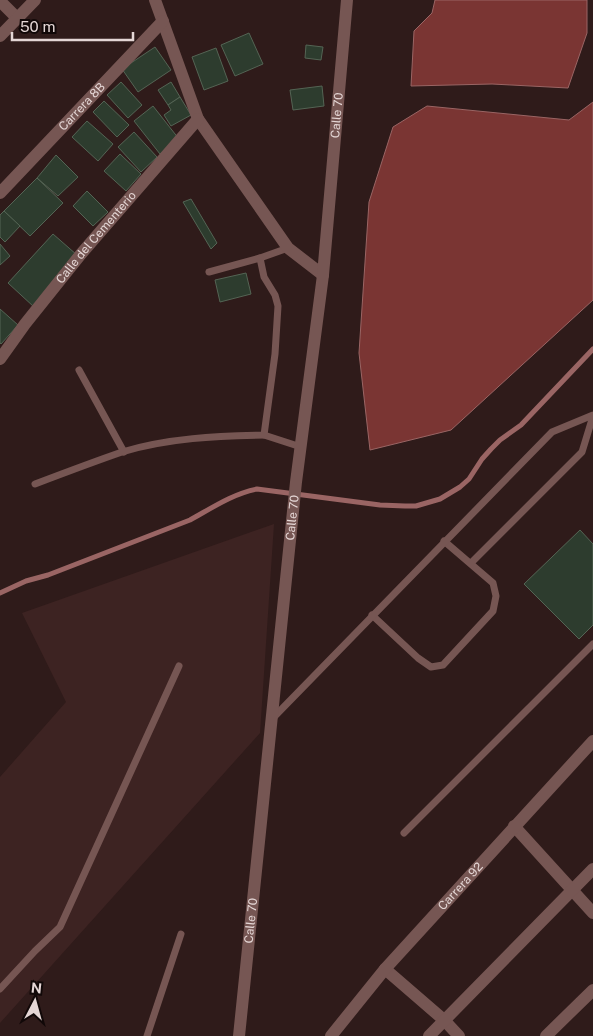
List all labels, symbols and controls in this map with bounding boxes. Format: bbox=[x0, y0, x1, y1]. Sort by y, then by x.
scale bar bbox=[12, 10, 134, 42]
text: 50 m bbox=[20, 18, 55, 35]
street label: Carrera 8B bbox=[56, 80, 108, 134]
street label: Calle 70 bbox=[328, 92, 346, 139]
street label: Calle del Cementerio bbox=[53, 188, 139, 286]
street label: Calle 70 bbox=[283, 494, 302, 541]
street label: Carrera 92 bbox=[435, 860, 486, 913]
street label: Calle 70 bbox=[242, 897, 260, 944]
north arrow bbox=[10, 976, 60, 1026]
text: N bbox=[30, 980, 43, 997]

